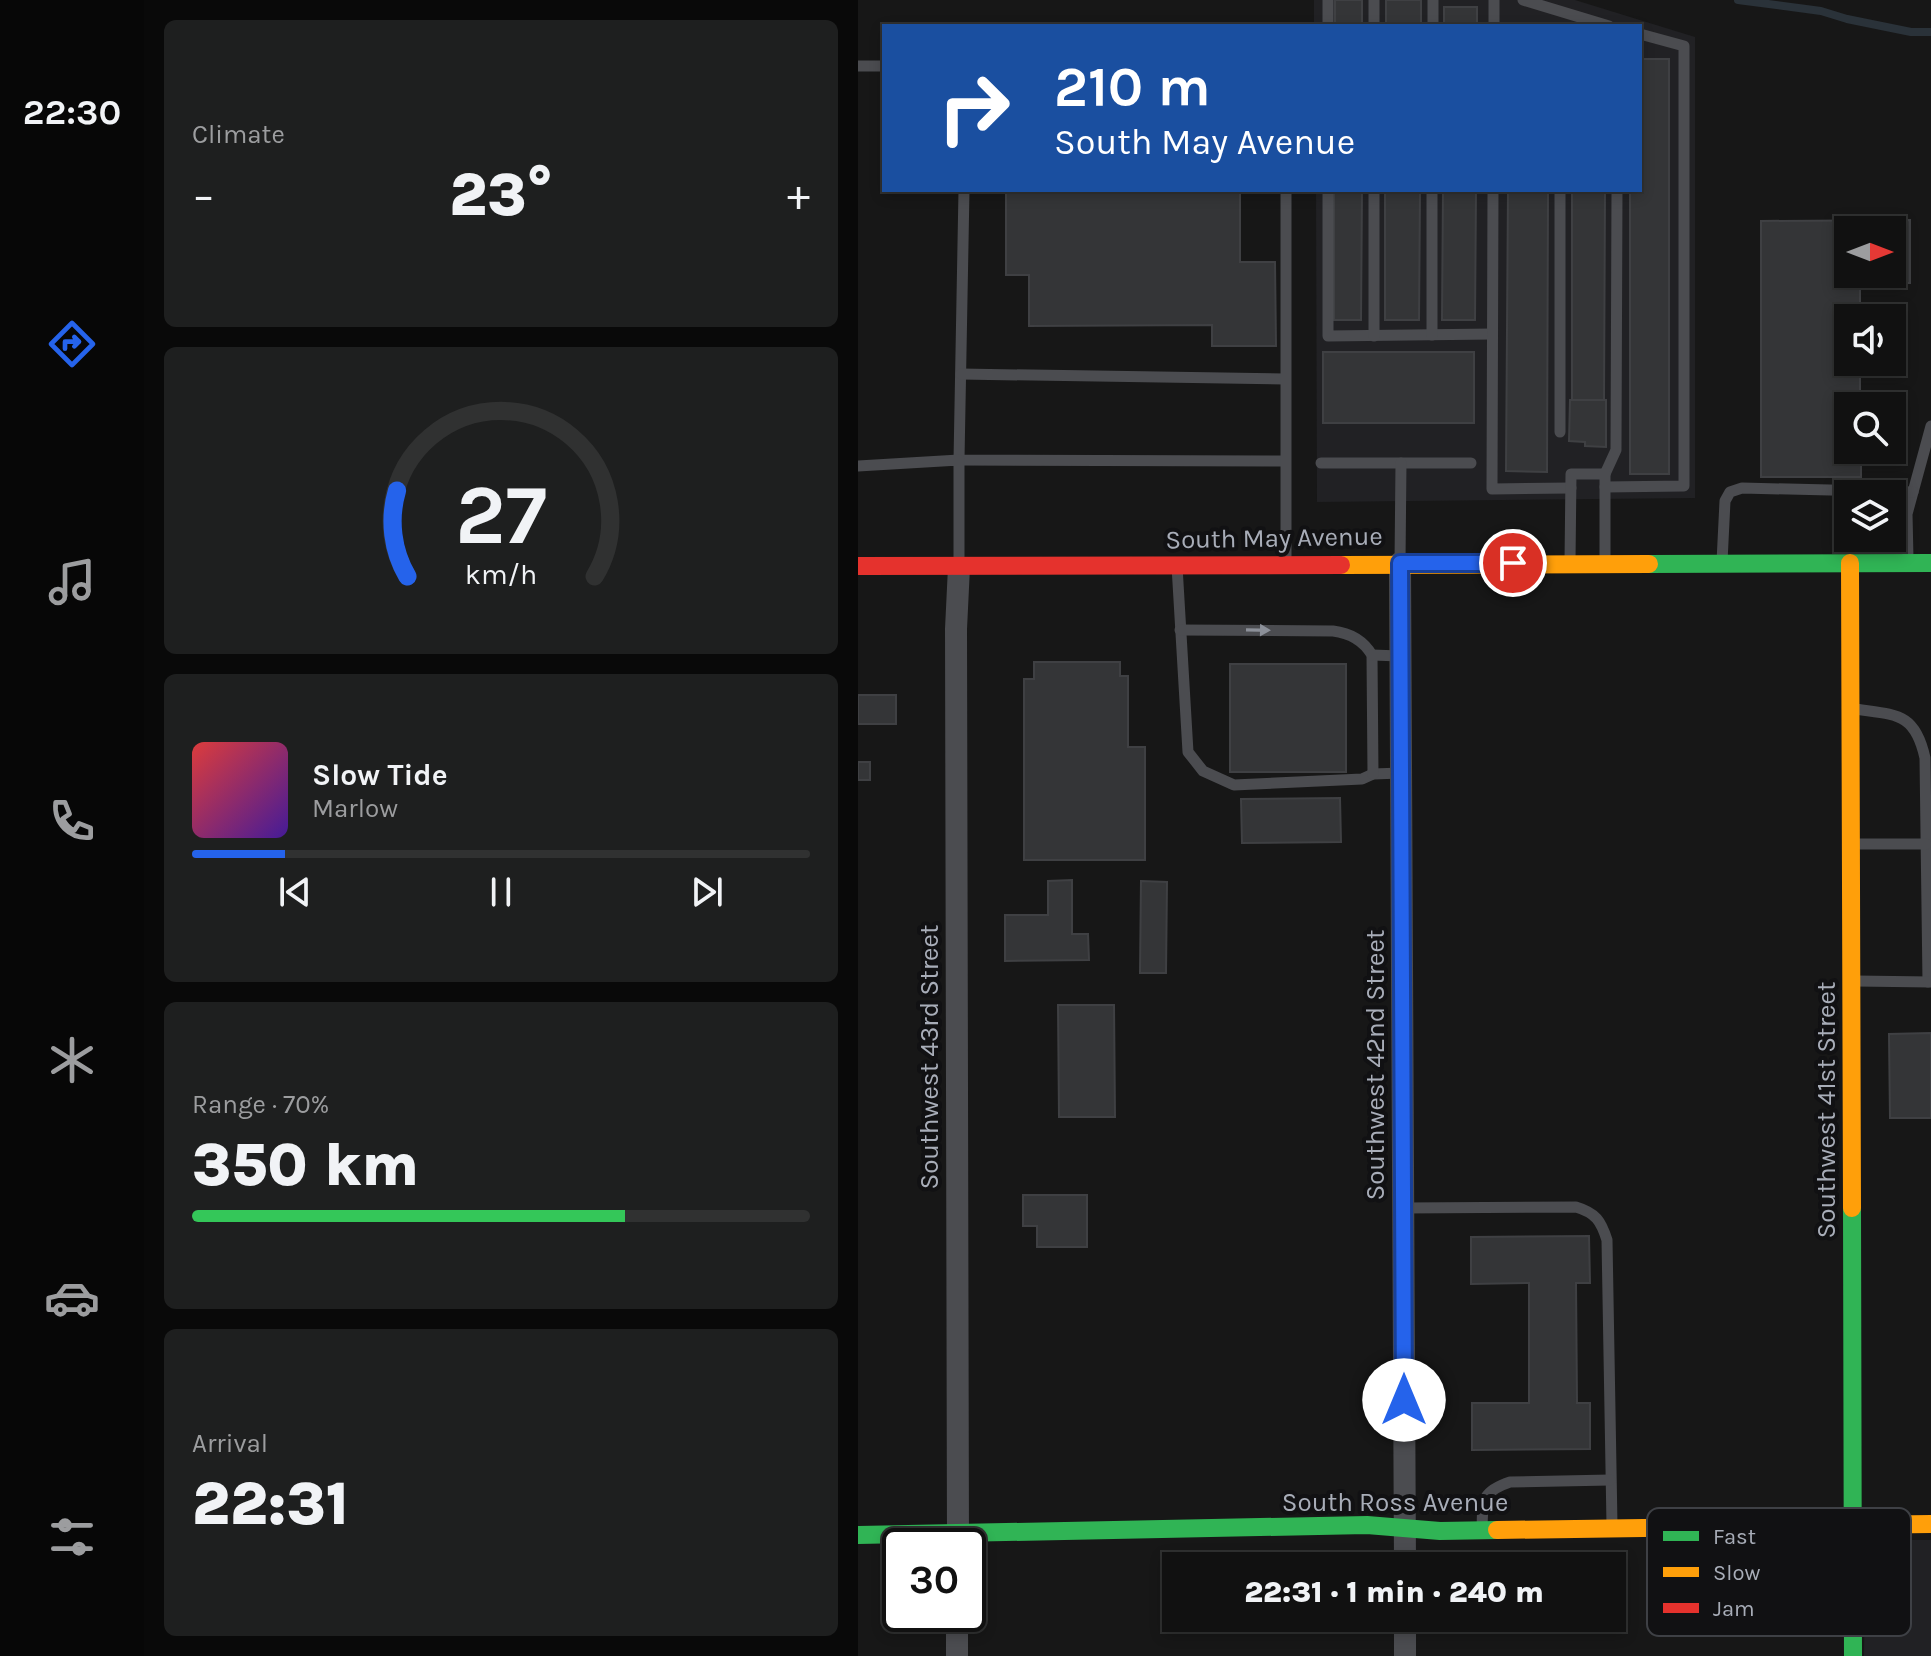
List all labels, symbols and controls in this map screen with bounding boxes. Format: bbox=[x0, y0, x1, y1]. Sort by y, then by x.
text: 210 m bbox=[1054, 54, 1211, 119]
icon: right bbox=[922, 56, 1026, 160]
text: 22:30 bbox=[23, 91, 121, 133]
text: Climate bbox=[192, 119, 285, 150]
text: South May Avenue bbox=[1054, 121, 1355, 163]
text: 23° bbox=[449, 160, 553, 230]
text: − bbox=[192, 170, 215, 221]
text: + bbox=[787, 170, 810, 221]
north arrow bbox=[1834, 216, 1906, 288]
map controls bbox=[1834, 216, 1906, 552]
button: sound bbox=[1834, 304, 1906, 376]
icon: directions bbox=[44, 316, 100, 372]
button: search bbox=[1834, 392, 1906, 464]
text: 27 bbox=[455, 466, 547, 563]
button: layers bbox=[1834, 480, 1906, 552]
street label: South May Avenue bbox=[1165, 521, 1383, 555]
pin bbox=[1479, 529, 1547, 597]
icon: arrive bbox=[1491, 541, 1535, 585]
icon: music bbox=[44, 554, 100, 610]
text: km/h bbox=[465, 558, 537, 591]
one-way arrow bbox=[1246, 624, 1271, 636]
text: Slow Tide bbox=[312, 757, 448, 793]
icon: phone bbox=[44, 793, 100, 849]
text: Marlow bbox=[312, 793, 398, 824]
icon: previous bbox=[273, 870, 317, 914]
icon: pause bbox=[479, 870, 523, 914]
icon: next bbox=[685, 870, 729, 914]
street label: Southwest 43rd Street bbox=[914, 924, 945, 1190]
street label: Southwest 42nd Street bbox=[1360, 929, 1391, 1201]
street label: Southwest 41st Street bbox=[1811, 981, 1842, 1239]
icon: climate bbox=[44, 1032, 100, 1088]
text: Range · 70% bbox=[192, 1089, 329, 1120]
text: 350 km bbox=[192, 1130, 419, 1200]
icon: car bbox=[44, 1270, 100, 1326]
position arrow bbox=[1362, 1358, 1446, 1442]
text: Arrival bbox=[192, 1428, 268, 1459]
text: 22:31 bbox=[192, 1469, 349, 1539]
street label: South Ross Avenue bbox=[1282, 1487, 1508, 1518]
legend bbox=[1647, 1508, 1911, 1636]
icon: filters bbox=[44, 1509, 100, 1565]
text: Fast bbox=[1713, 1524, 1756, 1550]
speed limit sign: 30 bbox=[882, 1528, 986, 1632]
text: Slow bbox=[1713, 1560, 1760, 1586]
text: 22:31 · 1 min · 240 m bbox=[1244, 1574, 1544, 1610]
text: Jam bbox=[1713, 1596, 1755, 1622]

